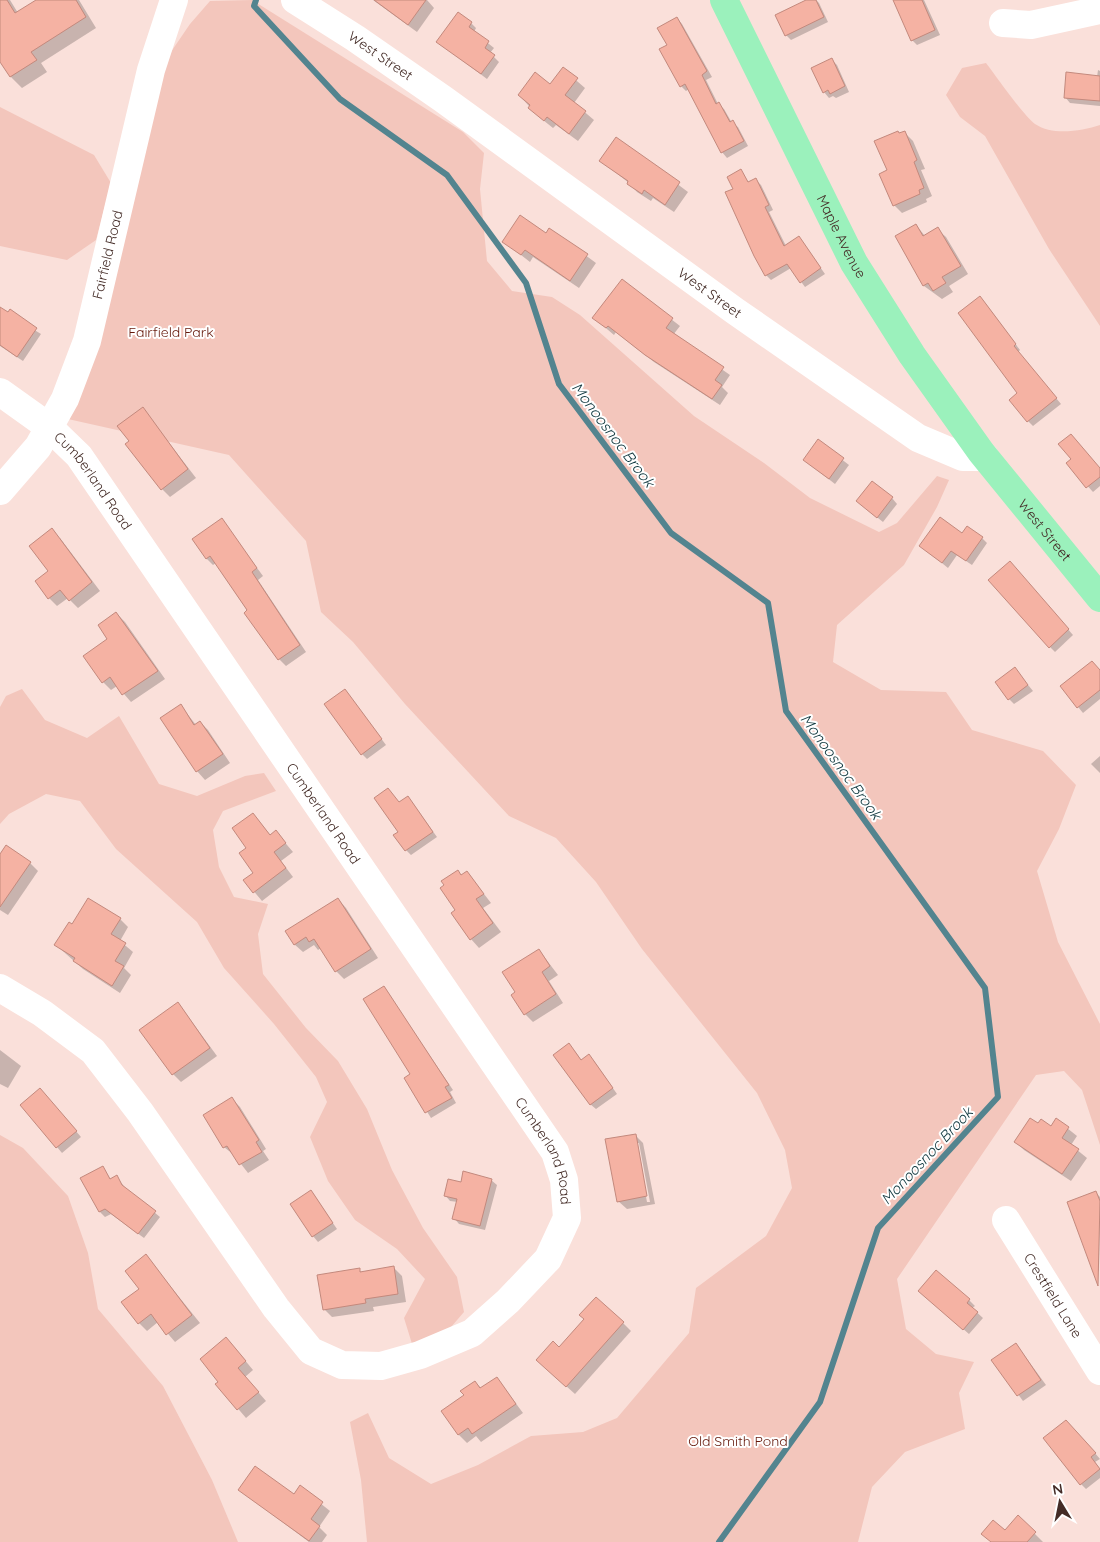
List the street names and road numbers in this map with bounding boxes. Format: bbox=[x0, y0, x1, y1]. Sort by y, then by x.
street label: West Street bbox=[345, 27, 416, 84]
street label: Maple Avenue bbox=[813, 192, 870, 282]
street label: Fairfield Road bbox=[88, 208, 127, 301]
street label: West Street bbox=[674, 264, 746, 322]
street label: Cumberland Road bbox=[50, 428, 136, 533]
street label: West Street bbox=[1014, 496, 1075, 565]
street label: Cumberland Road bbox=[283, 759, 364, 867]
street label: Cumberland Road bbox=[511, 1094, 575, 1205]
street label: Crestfield Lane bbox=[1020, 1250, 1086, 1341]

